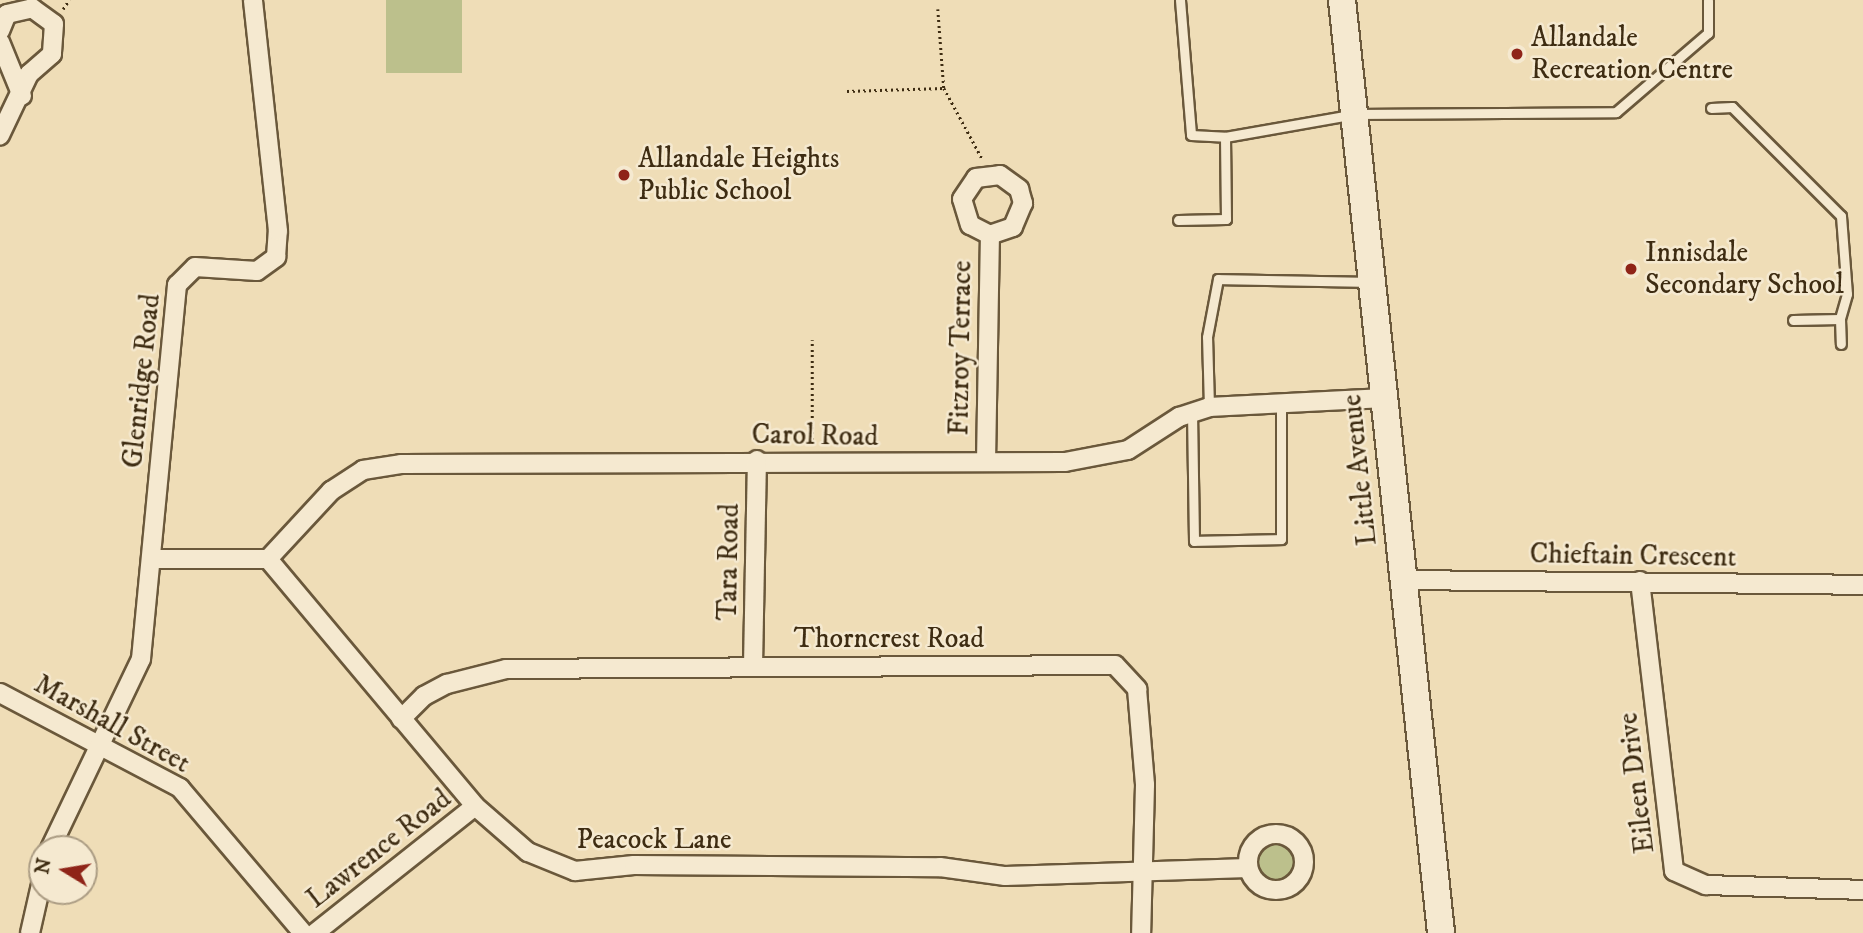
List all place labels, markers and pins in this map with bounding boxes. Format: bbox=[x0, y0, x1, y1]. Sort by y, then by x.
place label: Allandale Recreation Centre bbox=[1531, 21, 1733, 87]
marker: Allandale Recreation Centre bbox=[1509, 46, 1525, 62]
place label: Allandale Heights Public School bbox=[638, 142, 839, 208]
marker: Allandale Heights Public School bbox=[616, 167, 632, 183]
place label: Innisdale Secondary School bbox=[1645, 236, 1844, 302]
marker: Innisdale Secondary School bbox=[1623, 261, 1639, 277]

